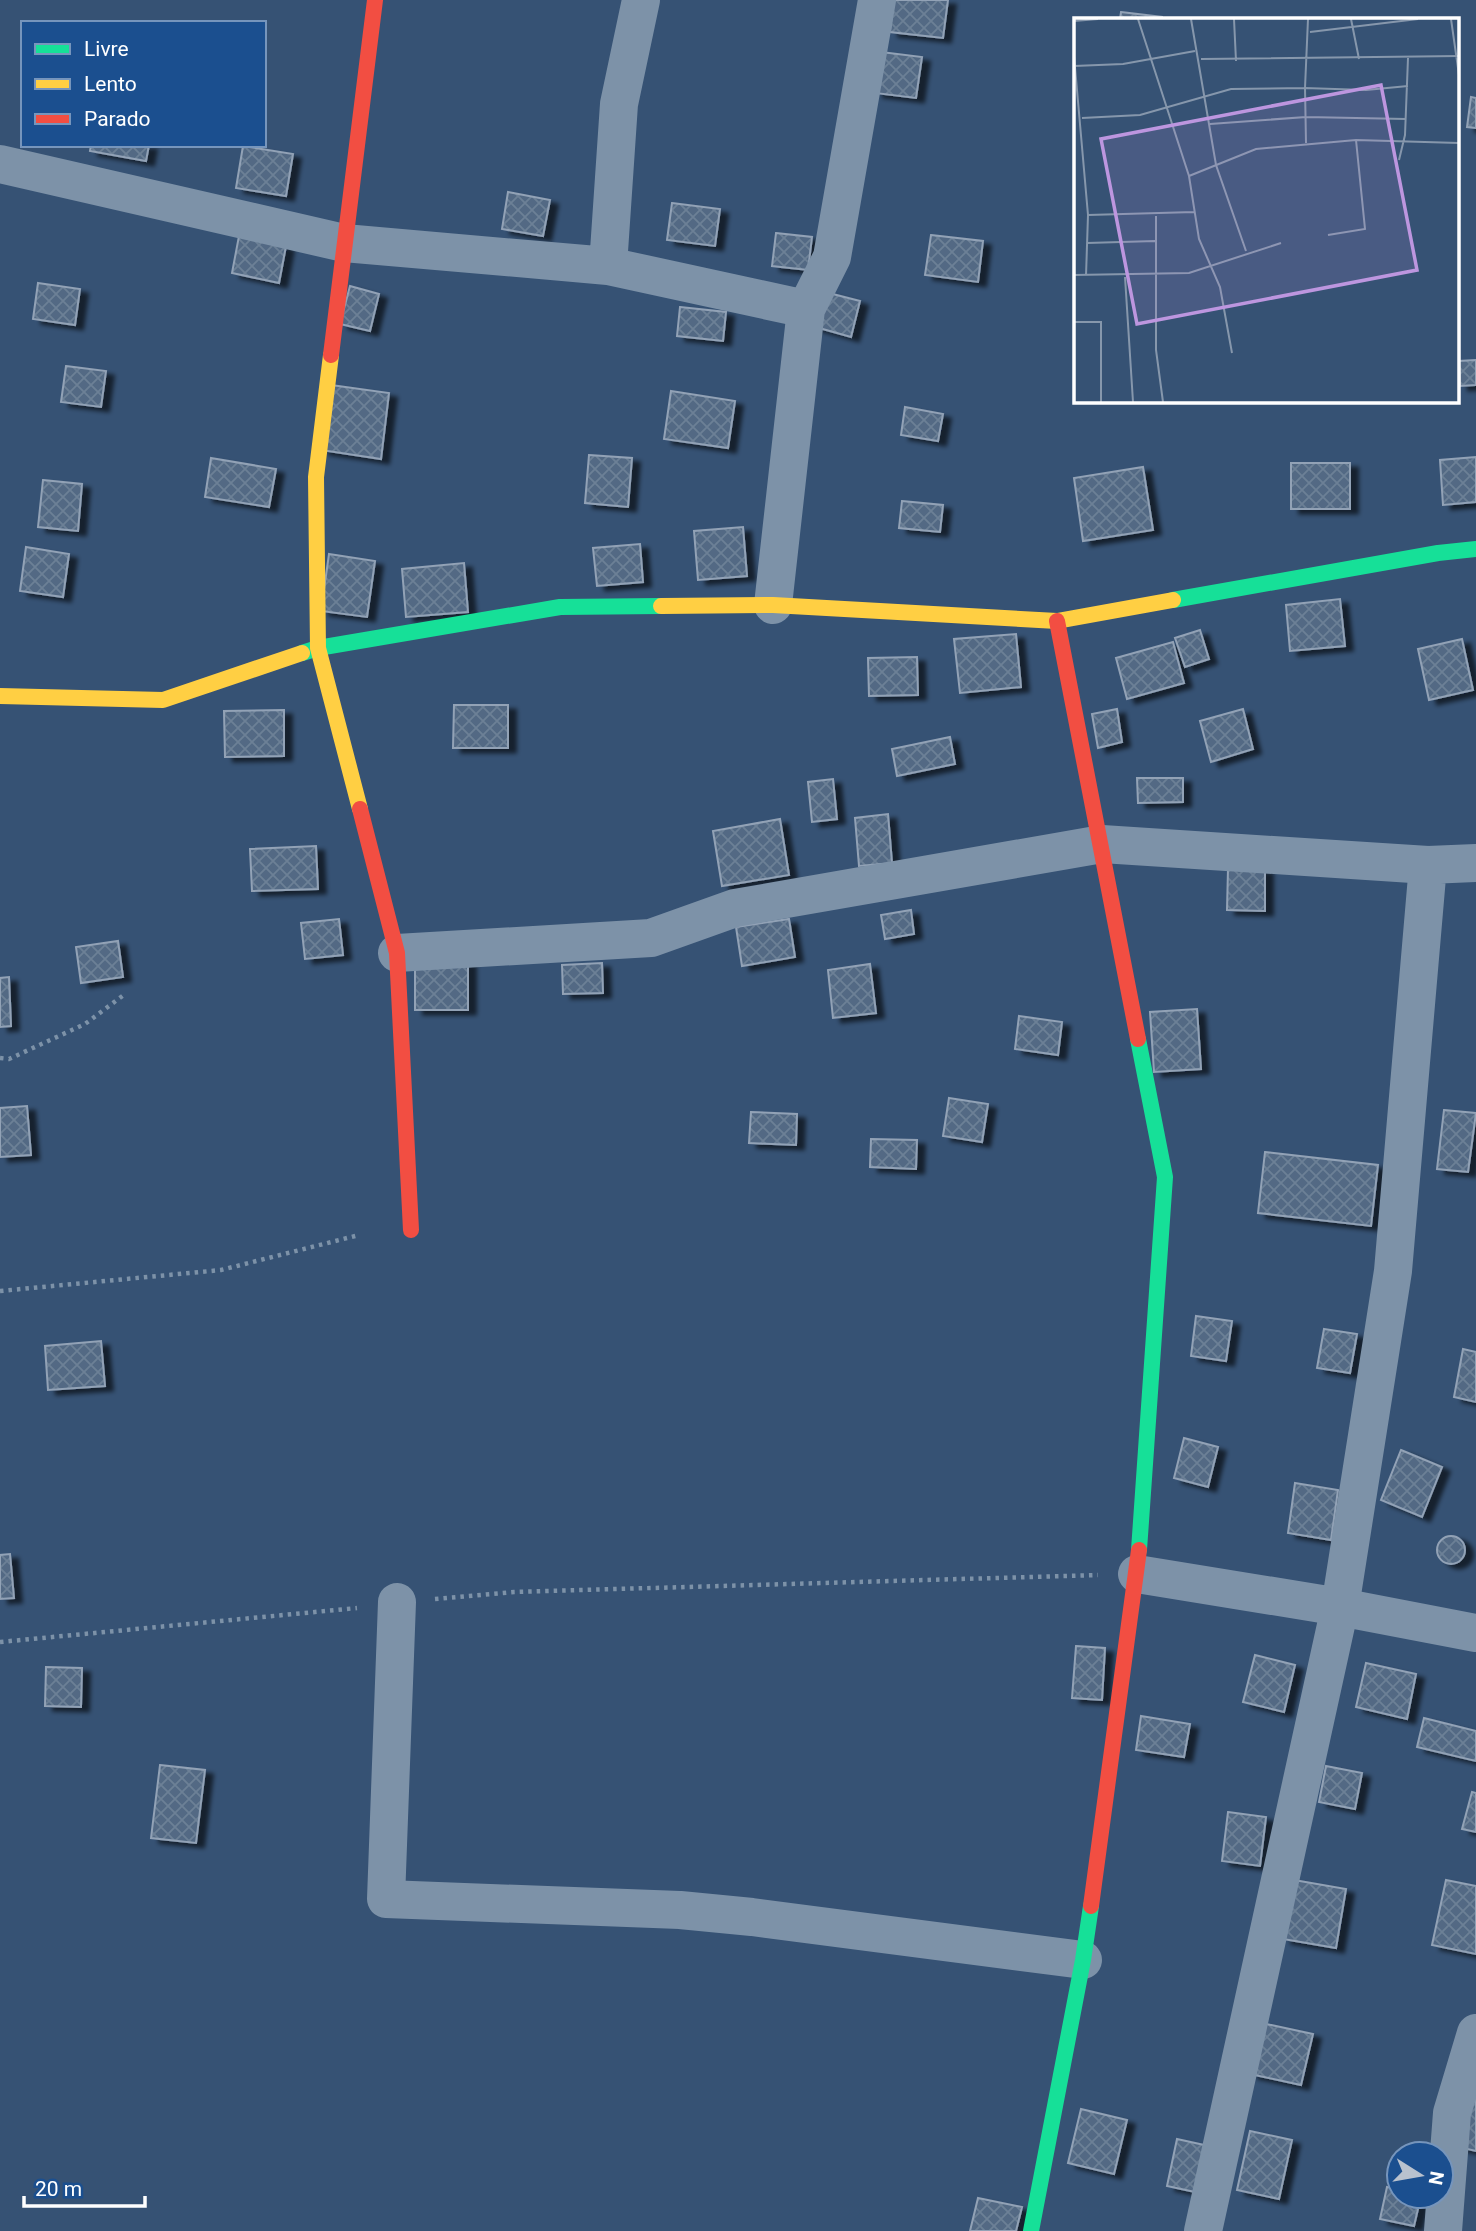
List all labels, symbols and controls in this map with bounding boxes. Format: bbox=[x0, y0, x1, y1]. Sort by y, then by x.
inset map bbox=[1074, 18, 1458, 402]
legend bbox=[21, 21, 266, 147]
text: Livre bbox=[84, 37, 129, 61]
text: Lento bbox=[84, 72, 137, 96]
text: Parado bbox=[84, 107, 151, 131]
north arrow bbox=[1385, 2140, 1455, 2210]
scale bar bbox=[24, 2164, 145, 2208]
text: N bbox=[1424, 2169, 1449, 2187]
text: 20 m bbox=[35, 2177, 82, 2201]

